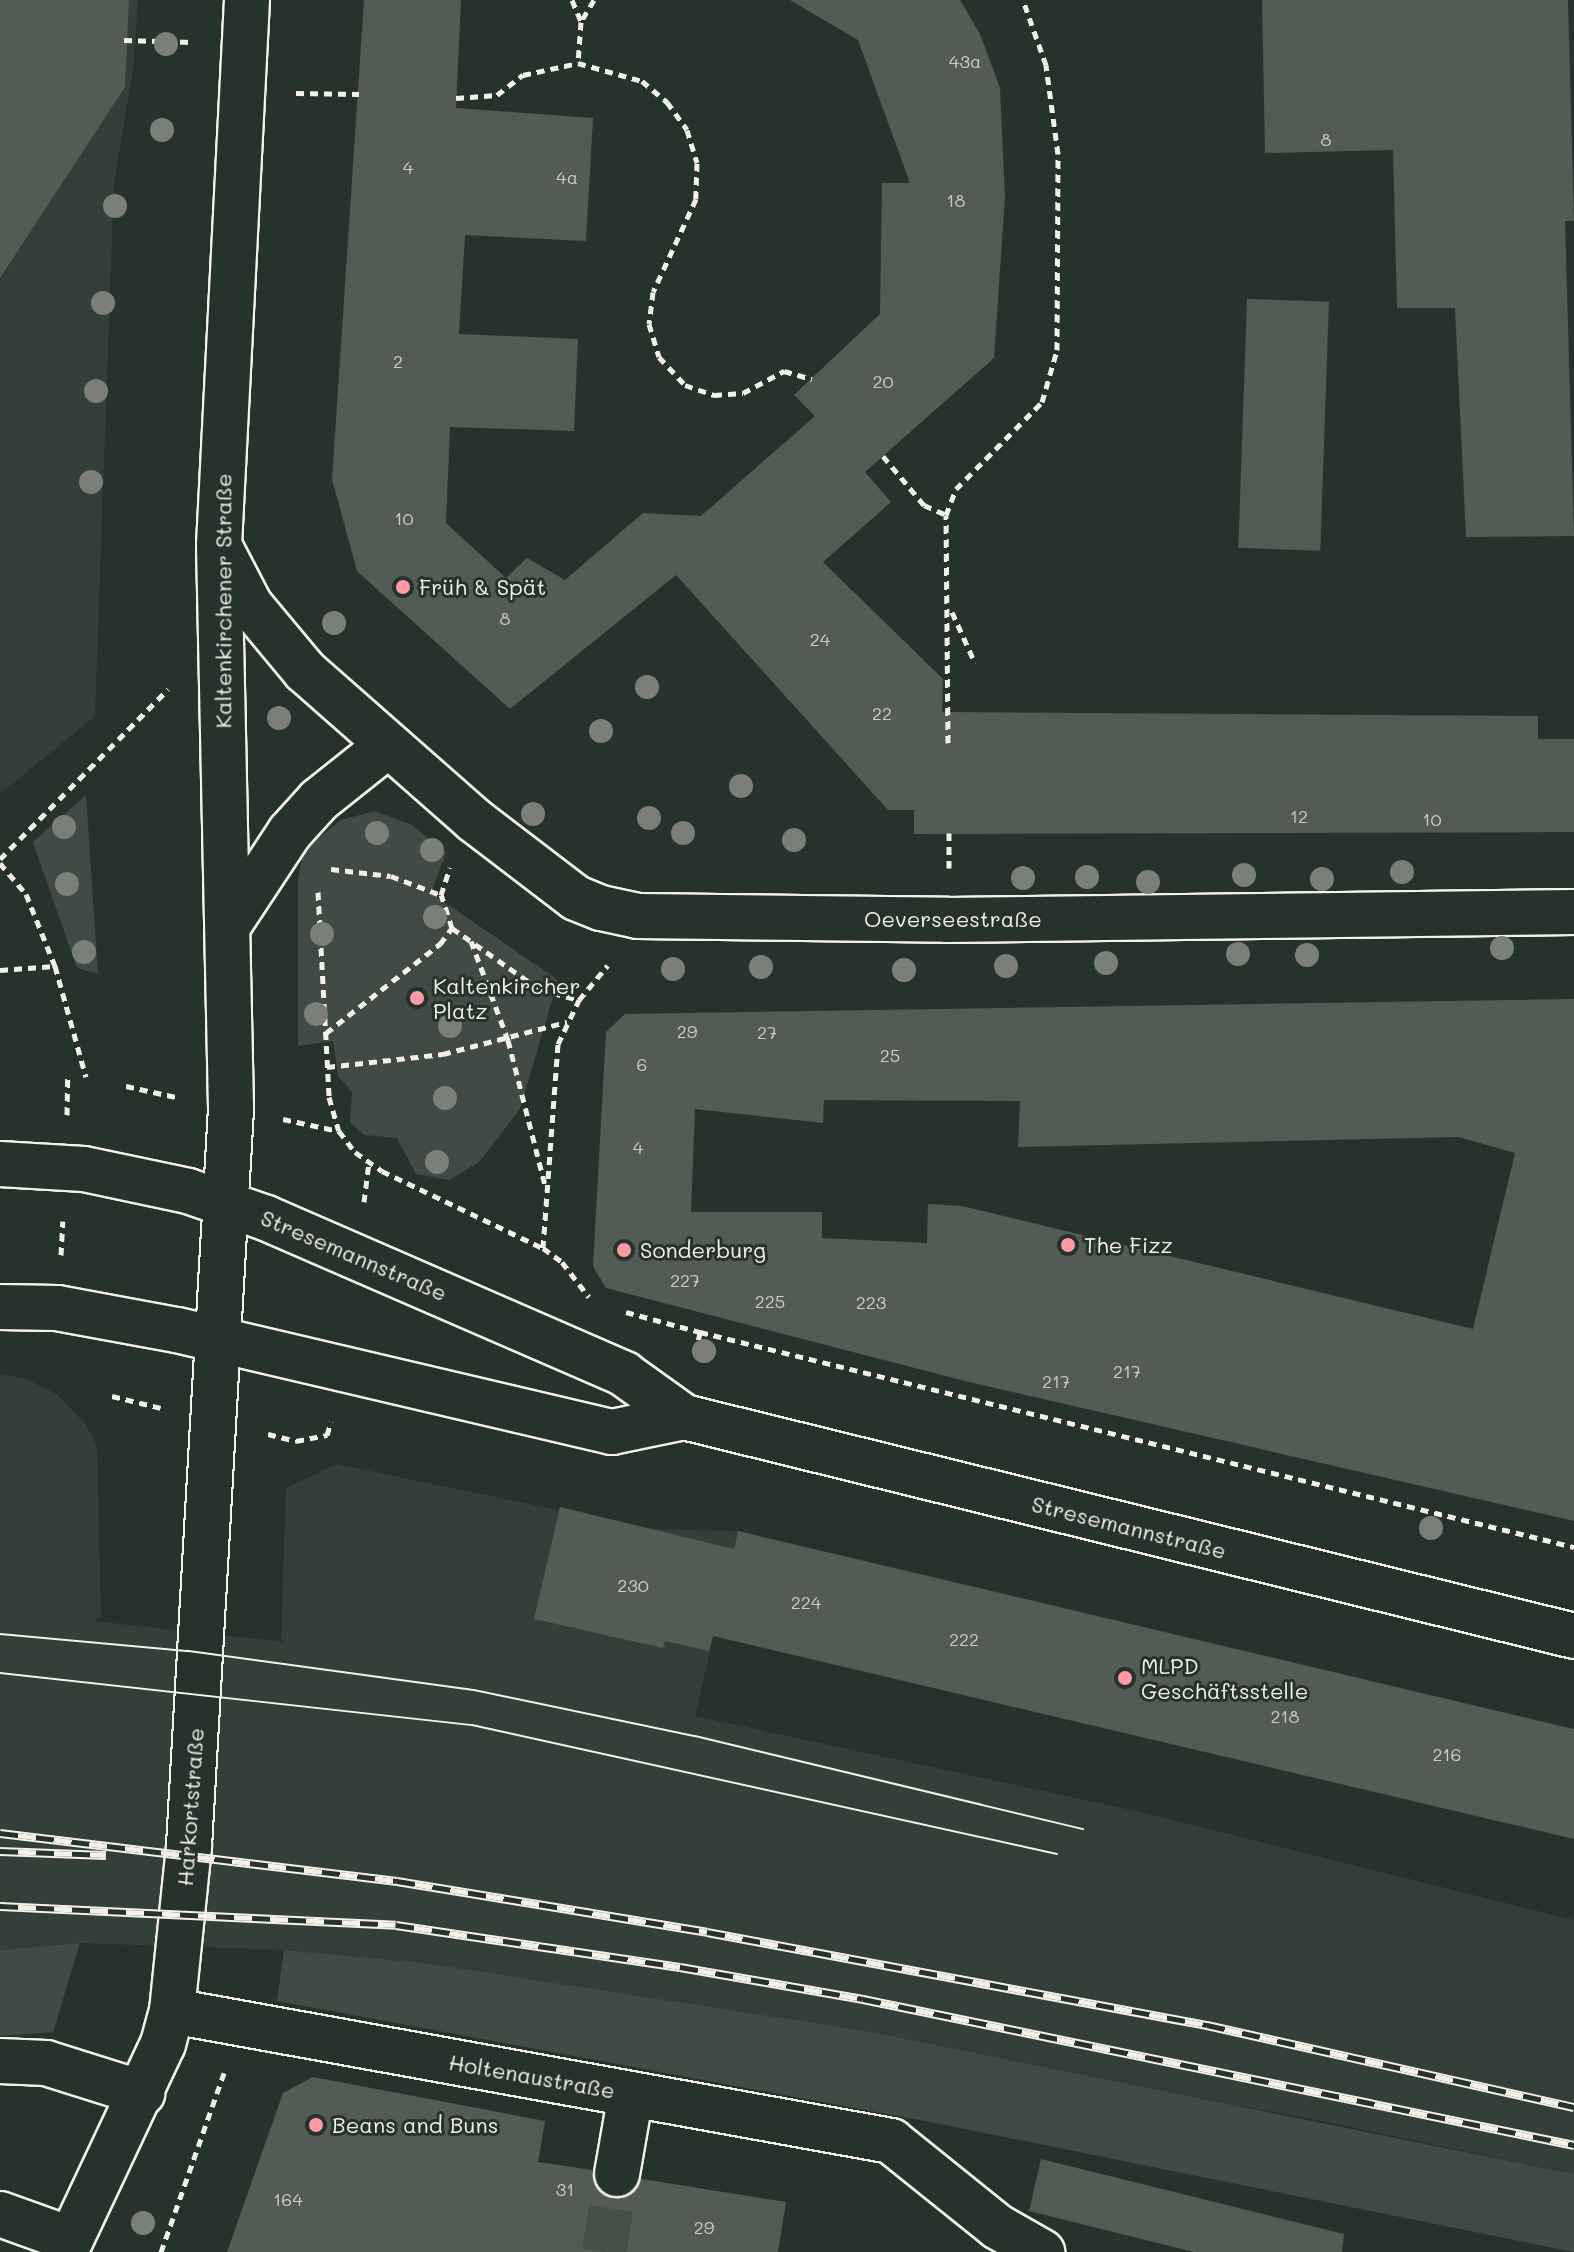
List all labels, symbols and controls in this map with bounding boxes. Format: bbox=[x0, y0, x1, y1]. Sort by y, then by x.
house number: 43a bbox=[949, 50, 981, 72]
house number: 8 bbox=[1321, 128, 1331, 150]
house number: 4 bbox=[403, 156, 413, 178]
house number: 4a bbox=[556, 166, 578, 188]
house number: 18 bbox=[947, 189, 965, 211]
house number: 2 bbox=[393, 350, 403, 372]
house number: 20 bbox=[872, 370, 894, 392]
street label: Kaltenkirchener Straße bbox=[210, 474, 236, 728]
house number: 10 bbox=[394, 507, 414, 529]
place label: Früh & Spät bbox=[419, 574, 546, 600]
marker: Früh & Spät bbox=[394, 578, 412, 596]
house number: 8 bbox=[500, 607, 510, 629]
house number: 24 bbox=[810, 628, 830, 650]
house number: 22 bbox=[872, 702, 892, 724]
house number: 12 bbox=[1290, 805, 1308, 827]
house number: 10 bbox=[1422, 808, 1442, 830]
street label: Oeverseestraße bbox=[864, 906, 1042, 932]
place label: Kaltenkircher Platz bbox=[433, 972, 581, 1024]
marker: Kaltenkircher Platz bbox=[408, 989, 426, 1007]
house number: 29 bbox=[677, 1020, 697, 1042]
house number: 27 bbox=[757, 1021, 777, 1043]
house number: 25 bbox=[880, 1044, 900, 1066]
house number: 6 bbox=[637, 1053, 647, 1075]
house number: 4 bbox=[633, 1136, 643, 1158]
street label: Stresemannstraße bbox=[257, 1204, 451, 1306]
place label: The Fizz bbox=[1084, 1232, 1173, 1258]
marker: The Fizz bbox=[1059, 1236, 1077, 1254]
place label: Sonderburg bbox=[640, 1237, 766, 1263]
marker: Sonderburg bbox=[615, 1241, 633, 1259]
house number: 227 bbox=[670, 1269, 700, 1291]
house number: 225 bbox=[755, 1290, 785, 1312]
house number: 223 bbox=[856, 1291, 886, 1313]
house number: 217 bbox=[1113, 1360, 1141, 1382]
house number: 217 bbox=[1042, 1370, 1070, 1392]
street label: Stresemannstraße bbox=[1029, 1490, 1229, 1564]
house number: 230 bbox=[617, 1574, 649, 1596]
house number: 224 bbox=[791, 1591, 821, 1613]
house number: 222 bbox=[949, 1628, 979, 1650]
place label: MLPD Geschäftsstelle bbox=[1141, 1652, 1308, 1704]
marker: MLPD Geschäftsstelle bbox=[1116, 1669, 1134, 1687]
house number: 218 bbox=[1271, 1705, 1299, 1727]
street label: Harkortstraße bbox=[171, 1727, 209, 1887]
house number: 216 bbox=[1433, 1743, 1461, 1765]
street label: Holtenaustraße bbox=[447, 2048, 617, 2104]
place label: Beans and Buns bbox=[332, 2112, 498, 2138]
marker: Beans and Buns bbox=[307, 2116, 325, 2134]
house number: 31 bbox=[556, 2178, 574, 2200]
house number: 164 bbox=[273, 2188, 303, 2210]
house number: 29 bbox=[694, 2216, 714, 2238]

